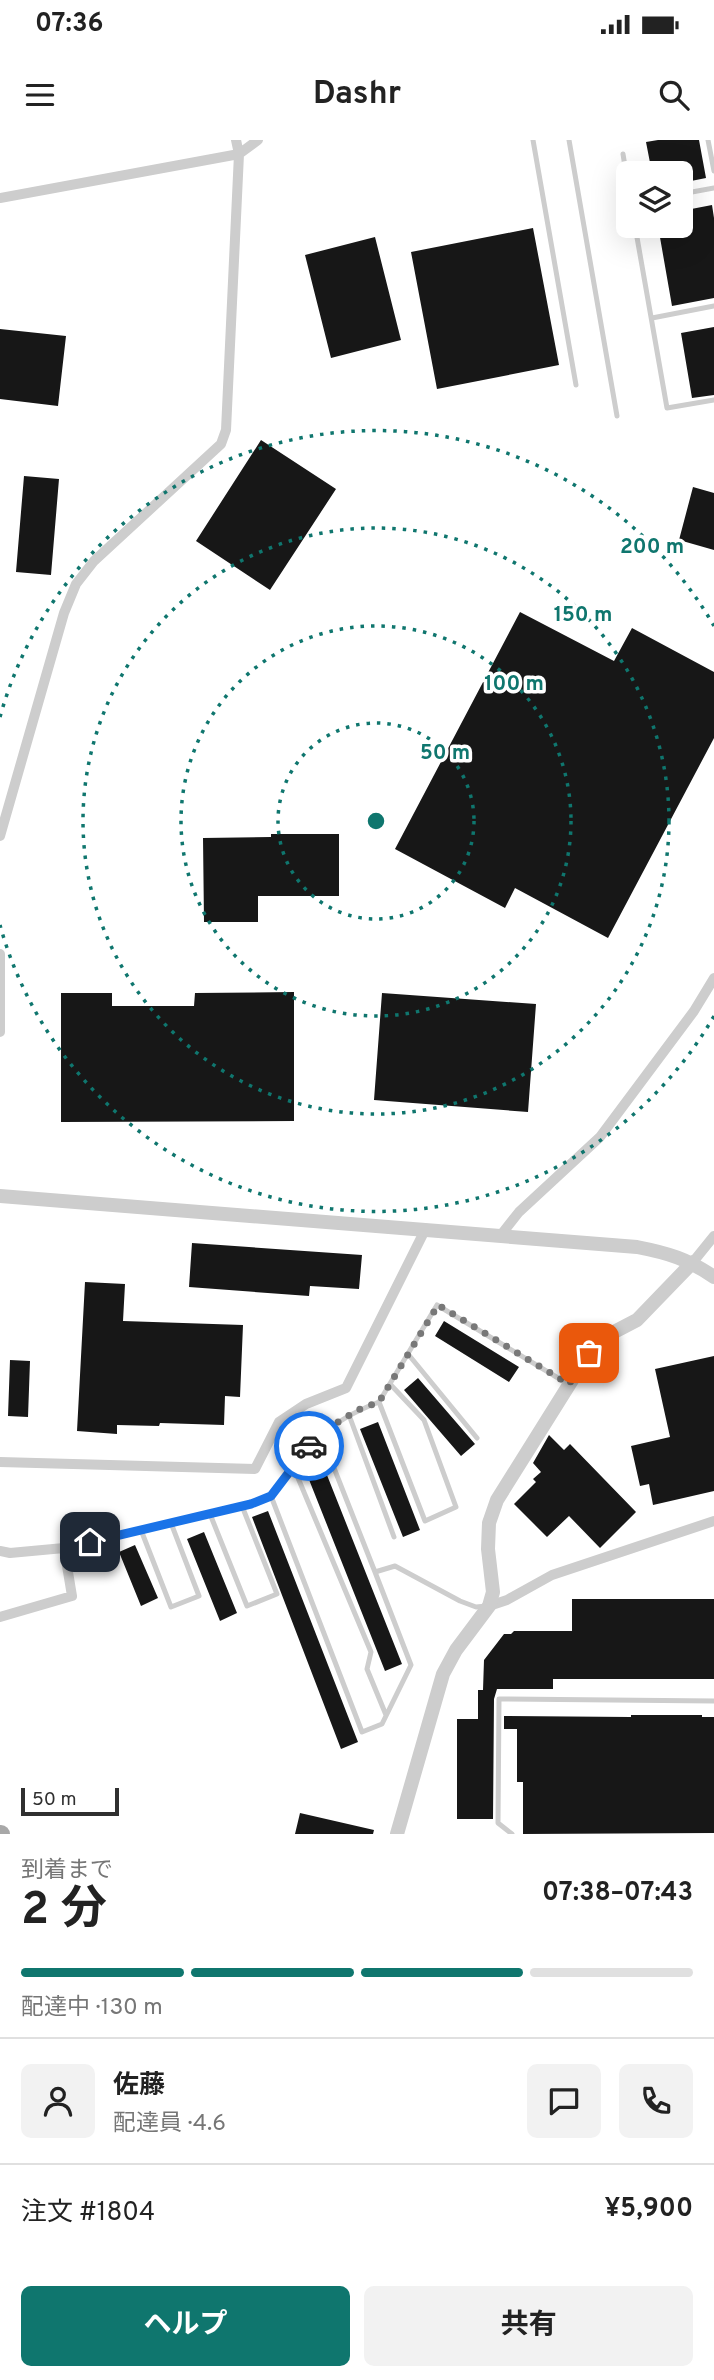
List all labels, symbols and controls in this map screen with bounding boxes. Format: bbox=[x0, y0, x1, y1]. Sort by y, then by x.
text: 07:36 bbox=[35, 8, 103, 41]
text: Dashr bbox=[313, 75, 401, 115]
icon: menu bbox=[21, 76, 59, 114]
icon: search bbox=[655, 76, 693, 114]
map controls bbox=[616, 161, 693, 238]
button: layers bbox=[616, 161, 693, 238]
text: 200 m bbox=[620, 534, 684, 561]
text: 150 m bbox=[554, 602, 612, 629]
text: 100 m bbox=[484, 671, 544, 698]
text: 50 m bbox=[420, 740, 470, 767]
centre of rings bbox=[364, 809, 388, 833]
pin bbox=[559, 1323, 619, 1383]
icon: bag bbox=[570, 1334, 608, 1372]
courier bbox=[274, 1411, 344, 1481]
icon: car bbox=[290, 1427, 328, 1465]
pin bbox=[60, 1512, 120, 1572]
icon: home bbox=[71, 1523, 109, 1561]
scale bar bbox=[21, 1785, 119, 1817]
text: 50 m bbox=[32, 1788, 77, 1812]
text: 到着まで bbox=[21, 1857, 113, 1886]
text: 07:38–07:43 bbox=[542, 1877, 693, 1910]
text: 2 分 bbox=[21, 1882, 107, 1941]
text: 配達中 · 130 m bbox=[21, 1994, 163, 2023]
button: person bbox=[21, 2064, 95, 2138]
button: chat bbox=[527, 2064, 601, 2138]
button: phone bbox=[619, 2064, 693, 2138]
text: 佐藤 bbox=[113, 2070, 165, 2103]
text: 配達員 · 4.6 bbox=[113, 2110, 226, 2139]
text: ¥5,900 bbox=[604, 2193, 693, 2226]
text: 注文 #1804 bbox=[21, 2197, 155, 2230]
button: ヘルプ bbox=[21, 2286, 350, 2366]
button: 共有 bbox=[364, 2286, 693, 2366]

